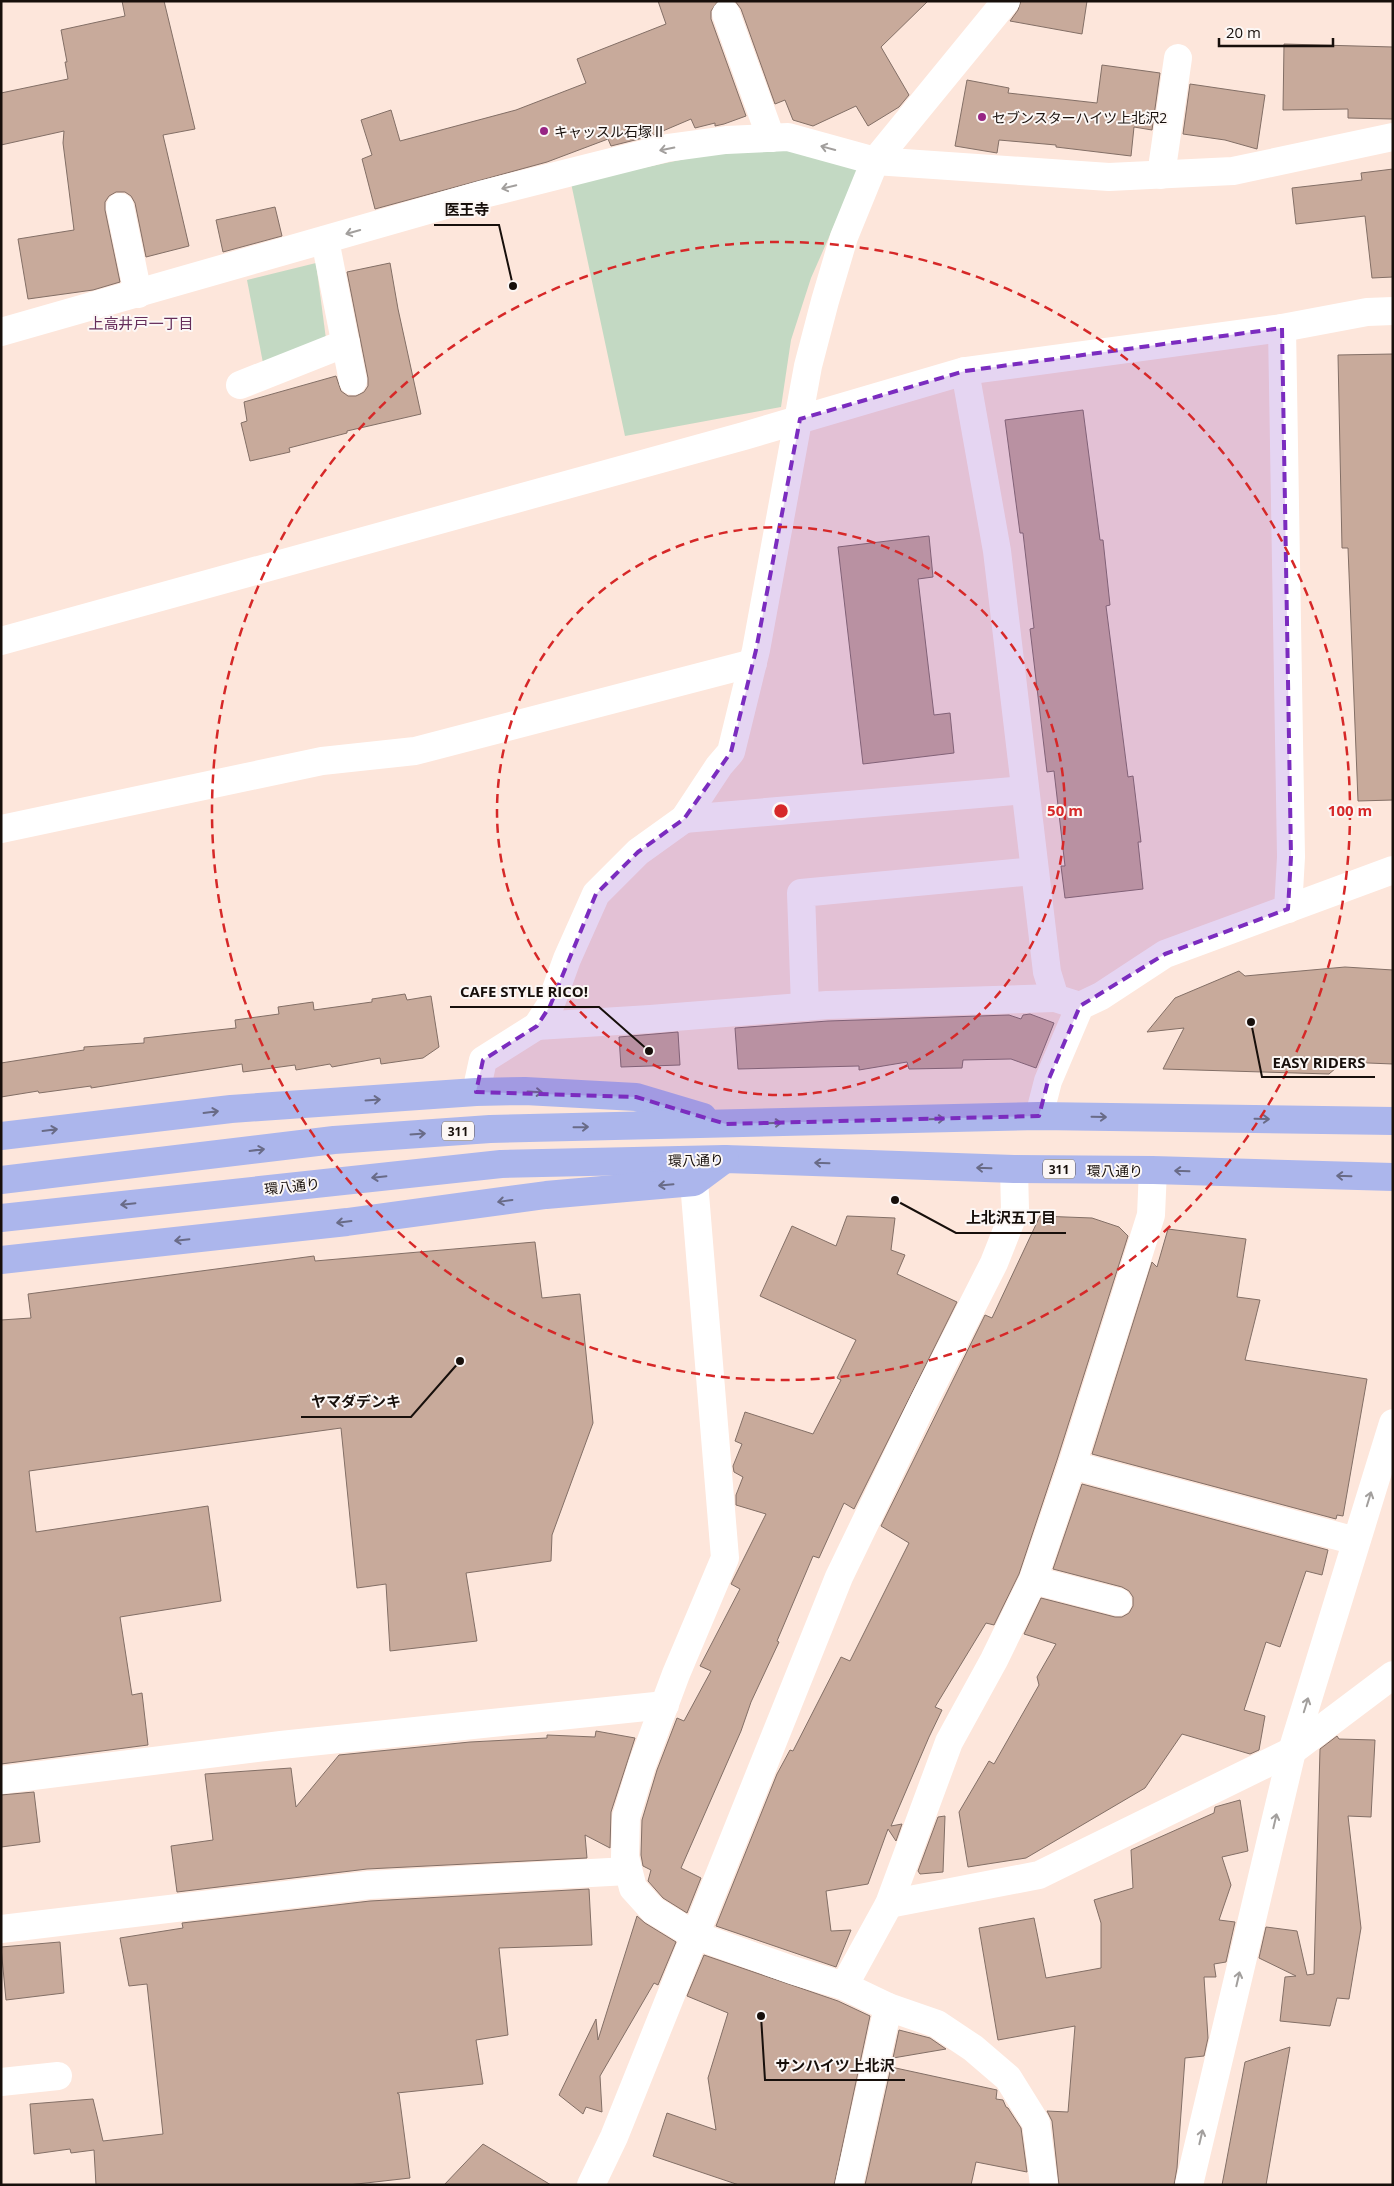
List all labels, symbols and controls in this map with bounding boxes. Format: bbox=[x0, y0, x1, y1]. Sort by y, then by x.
scale bar bbox=[1219, 15, 1333, 47]
text: 20 m bbox=[1226, 22, 1261, 42]
place label: セブンスターハイツ上北沢2 bbox=[992, 108, 1167, 127]
marker: セブンスターハイツ上北沢2 bbox=[976, 111, 988, 123]
place label: キャッスル石塚Ⅱ bbox=[554, 122, 666, 141]
marker: キャッスル石塚Ⅱ bbox=[538, 125, 550, 137]
one-way arrow bbox=[820, 143, 836, 152]
one-way arrow bbox=[660, 144, 676, 154]
one-way arrow bbox=[502, 183, 518, 193]
callout: 医王寺 bbox=[434, 195, 499, 225]
text: 医王寺 bbox=[444, 199, 490, 219]
one-way arrow bbox=[346, 227, 362, 237]
district label: 上高井戸一丁目 bbox=[88, 313, 194, 333]
text: 50 m bbox=[1047, 800, 1083, 820]
text: 100 m bbox=[1328, 800, 1372, 820]
centre of rings bbox=[772, 802, 790, 820]
callout: CAFE STYLE RICO! bbox=[450, 977, 599, 1007]
text: CAFE STYLE RICO! bbox=[460, 981, 588, 1001]
callout: EASY RIDERS bbox=[1262, 1047, 1375, 1077]
text: EASY RIDERS bbox=[1273, 1052, 1365, 1072]
one-way arrow bbox=[527, 1087, 543, 1096]
one-way arrow bbox=[365, 1095, 381, 1104]
one-way arrow bbox=[203, 1107, 219, 1117]
one-way arrow bbox=[1090, 1112, 1107, 1122]
one-way arrow bbox=[928, 1114, 944, 1123]
one-way arrow bbox=[1253, 1114, 1269, 1124]
one-way arrow bbox=[766, 1118, 782, 1128]
road number: 311 bbox=[442, 1122, 474, 1140]
one-way arrow bbox=[572, 1122, 588, 1132]
one-way arrow bbox=[41, 1125, 57, 1135]
one-way arrow bbox=[410, 1129, 426, 1139]
one-way arrow bbox=[248, 1145, 264, 1155]
street label: 環八通り bbox=[668, 1150, 724, 1170]
one-way arrow bbox=[814, 1158, 830, 1167]
road number: 311 bbox=[1043, 1160, 1075, 1178]
street label: 環八通り bbox=[1087, 1161, 1143, 1180]
one-way arrow bbox=[976, 1164, 992, 1173]
one-way arrow bbox=[1174, 1166, 1190, 1175]
one-way arrow bbox=[1336, 1171, 1352, 1181]
one-way arrow bbox=[371, 1172, 387, 1182]
street label: 環八通り bbox=[263, 1174, 321, 1198]
one-way arrow bbox=[659, 1180, 675, 1190]
one-way arrow bbox=[497, 1196, 513, 1206]
one-way arrow bbox=[120, 1199, 136, 1209]
callout: 上北沢五丁目 bbox=[956, 1203, 1066, 1233]
text: 上北沢五丁目 bbox=[966, 1207, 1056, 1227]
one-way arrow bbox=[336, 1217, 352, 1227]
one-way arrow bbox=[174, 1235, 190, 1245]
callout: ヤマダデンキ bbox=[301, 1387, 411, 1417]
text: ヤマダデンキ bbox=[311, 1391, 401, 1411]
one-way arrow bbox=[1365, 1492, 1375, 1508]
one-way arrow bbox=[1302, 1697, 1312, 1713]
one-way arrow bbox=[1271, 1814, 1280, 1830]
one-way arrow bbox=[1234, 1972, 1243, 1988]
callout: サンハイツ上北沢 bbox=[765, 2050, 905, 2080]
text: サンハイツ上北沢 bbox=[775, 2055, 895, 2075]
one-way arrow bbox=[1197, 2130, 1206, 2146]

